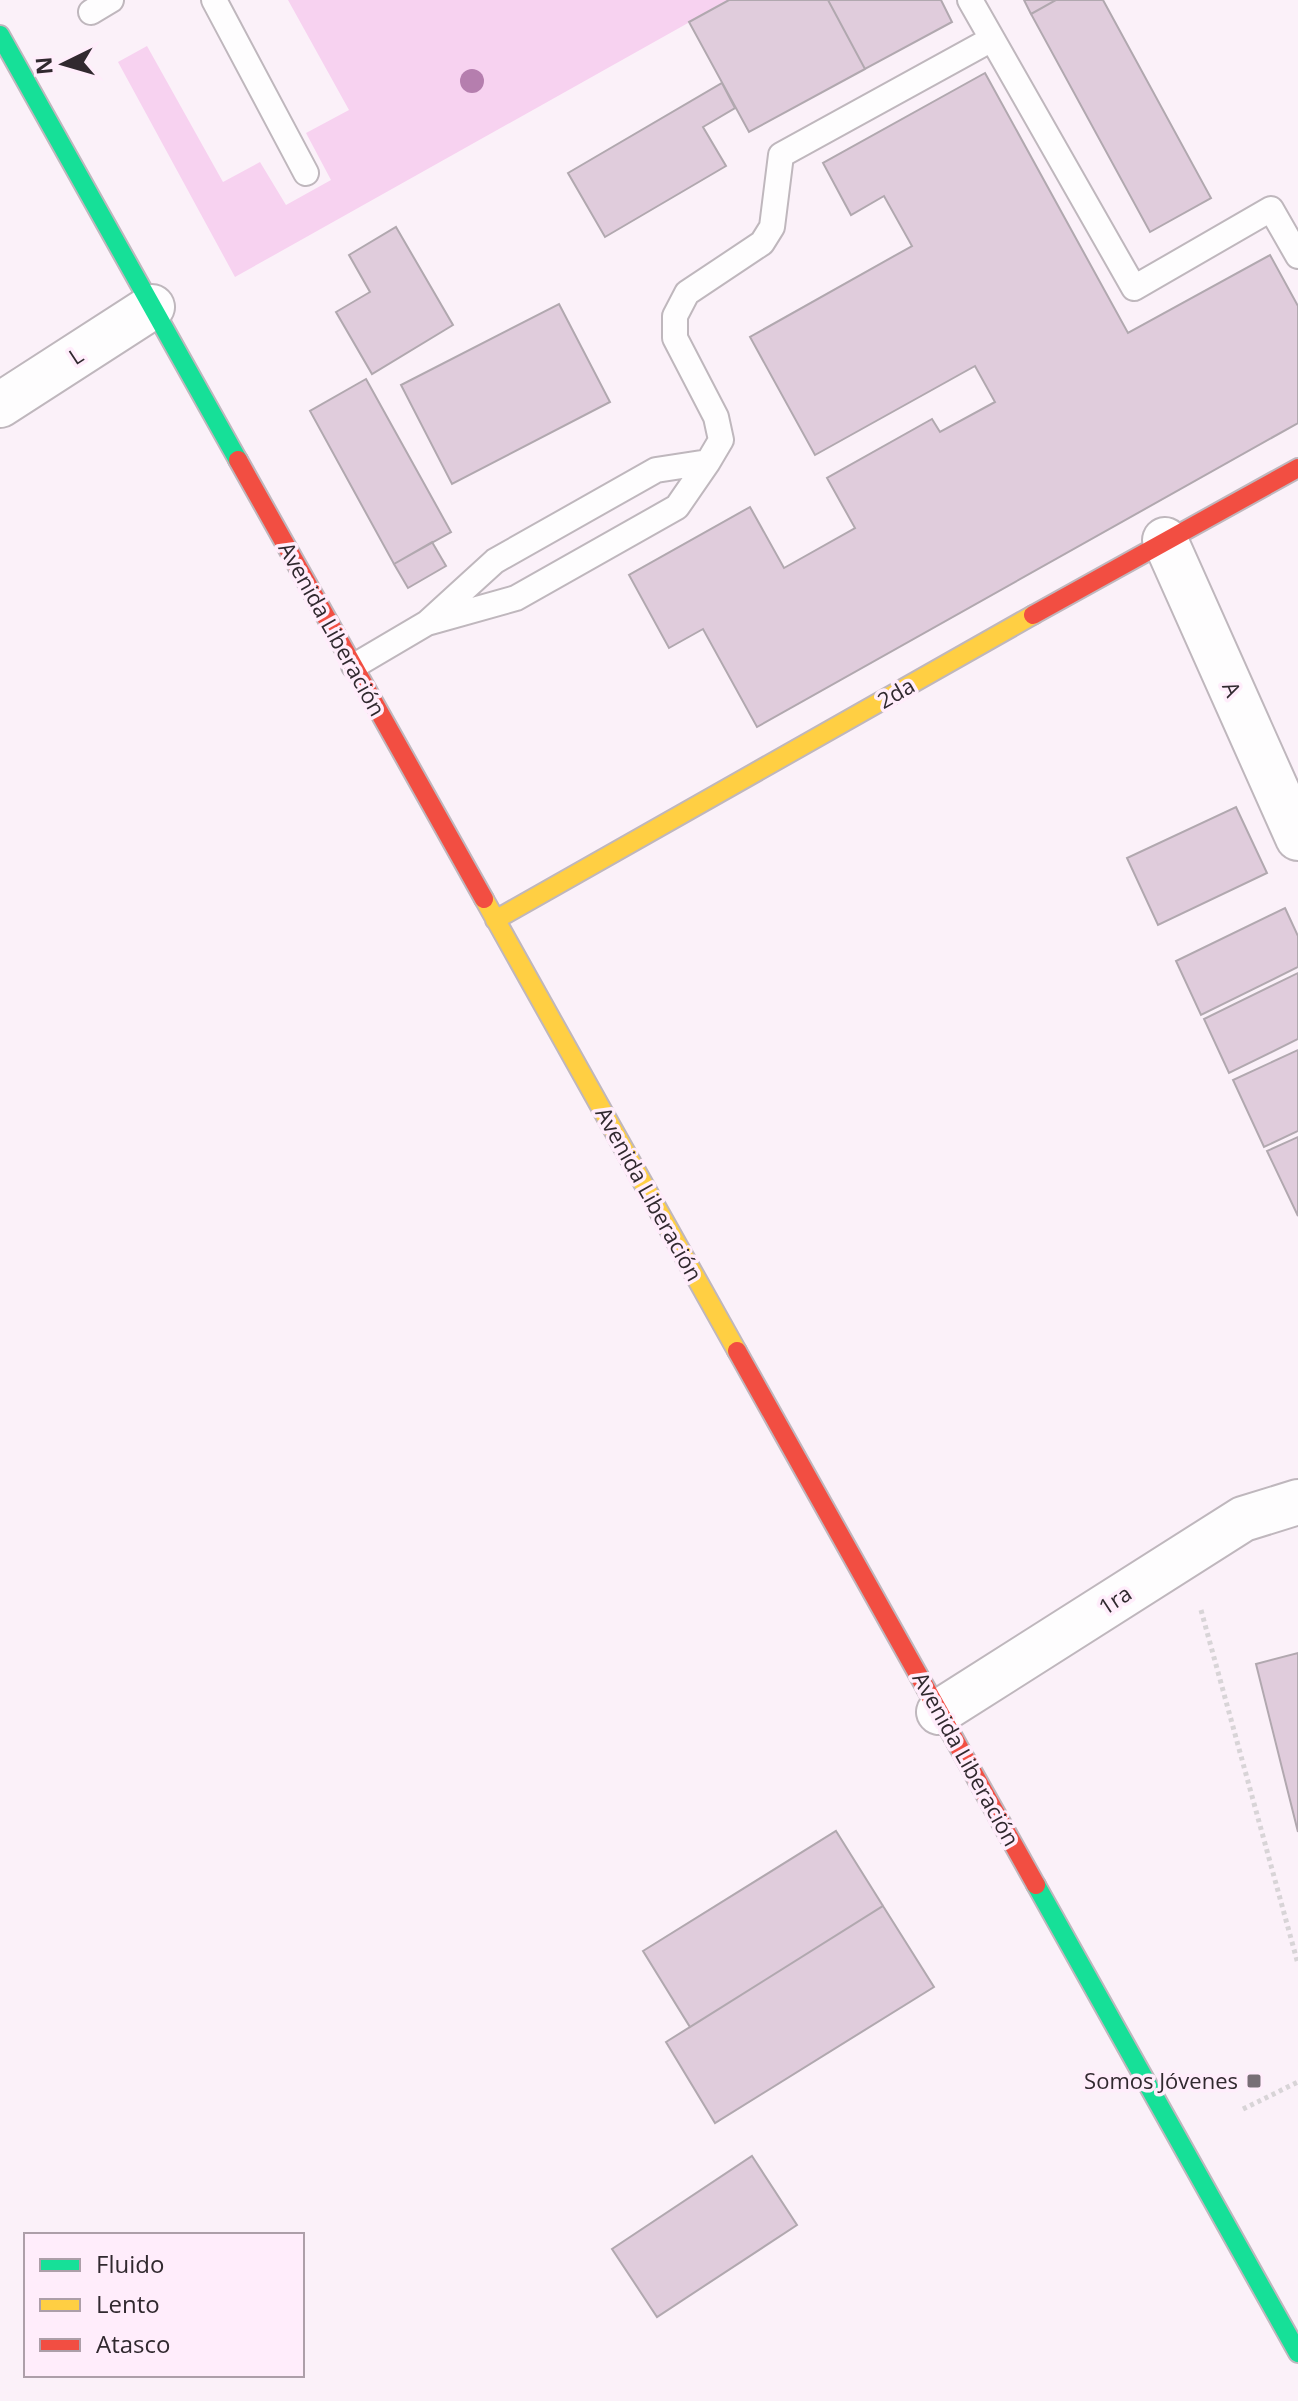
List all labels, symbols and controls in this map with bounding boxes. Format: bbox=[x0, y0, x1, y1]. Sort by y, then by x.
north arrow bbox=[24, 24, 104, 104]
text: N bbox=[27, 56, 59, 76]
street label: L bbox=[62, 339, 88, 371]
street label: Avenida Liberación bbox=[273, 536, 393, 721]
street label: 2da bbox=[871, 670, 920, 715]
street label: A bbox=[1216, 676, 1249, 701]
street label: Avenida Liberación bbox=[590, 1101, 710, 1286]
street label: 1ra bbox=[1092, 1577, 1137, 1621]
street label: Avenida Liberación bbox=[907, 1666, 1027, 1851]
place label: Somos Jóvenes bbox=[1084, 2065, 1238, 2095]
marker: Somos Jóvenes bbox=[1245, 2072, 1263, 2090]
legend bbox=[24, 2233, 304, 2377]
text: Fluido bbox=[96, 2247, 164, 2280]
text: Lento bbox=[96, 2287, 160, 2320]
text: Atasco bbox=[96, 2327, 170, 2360]

